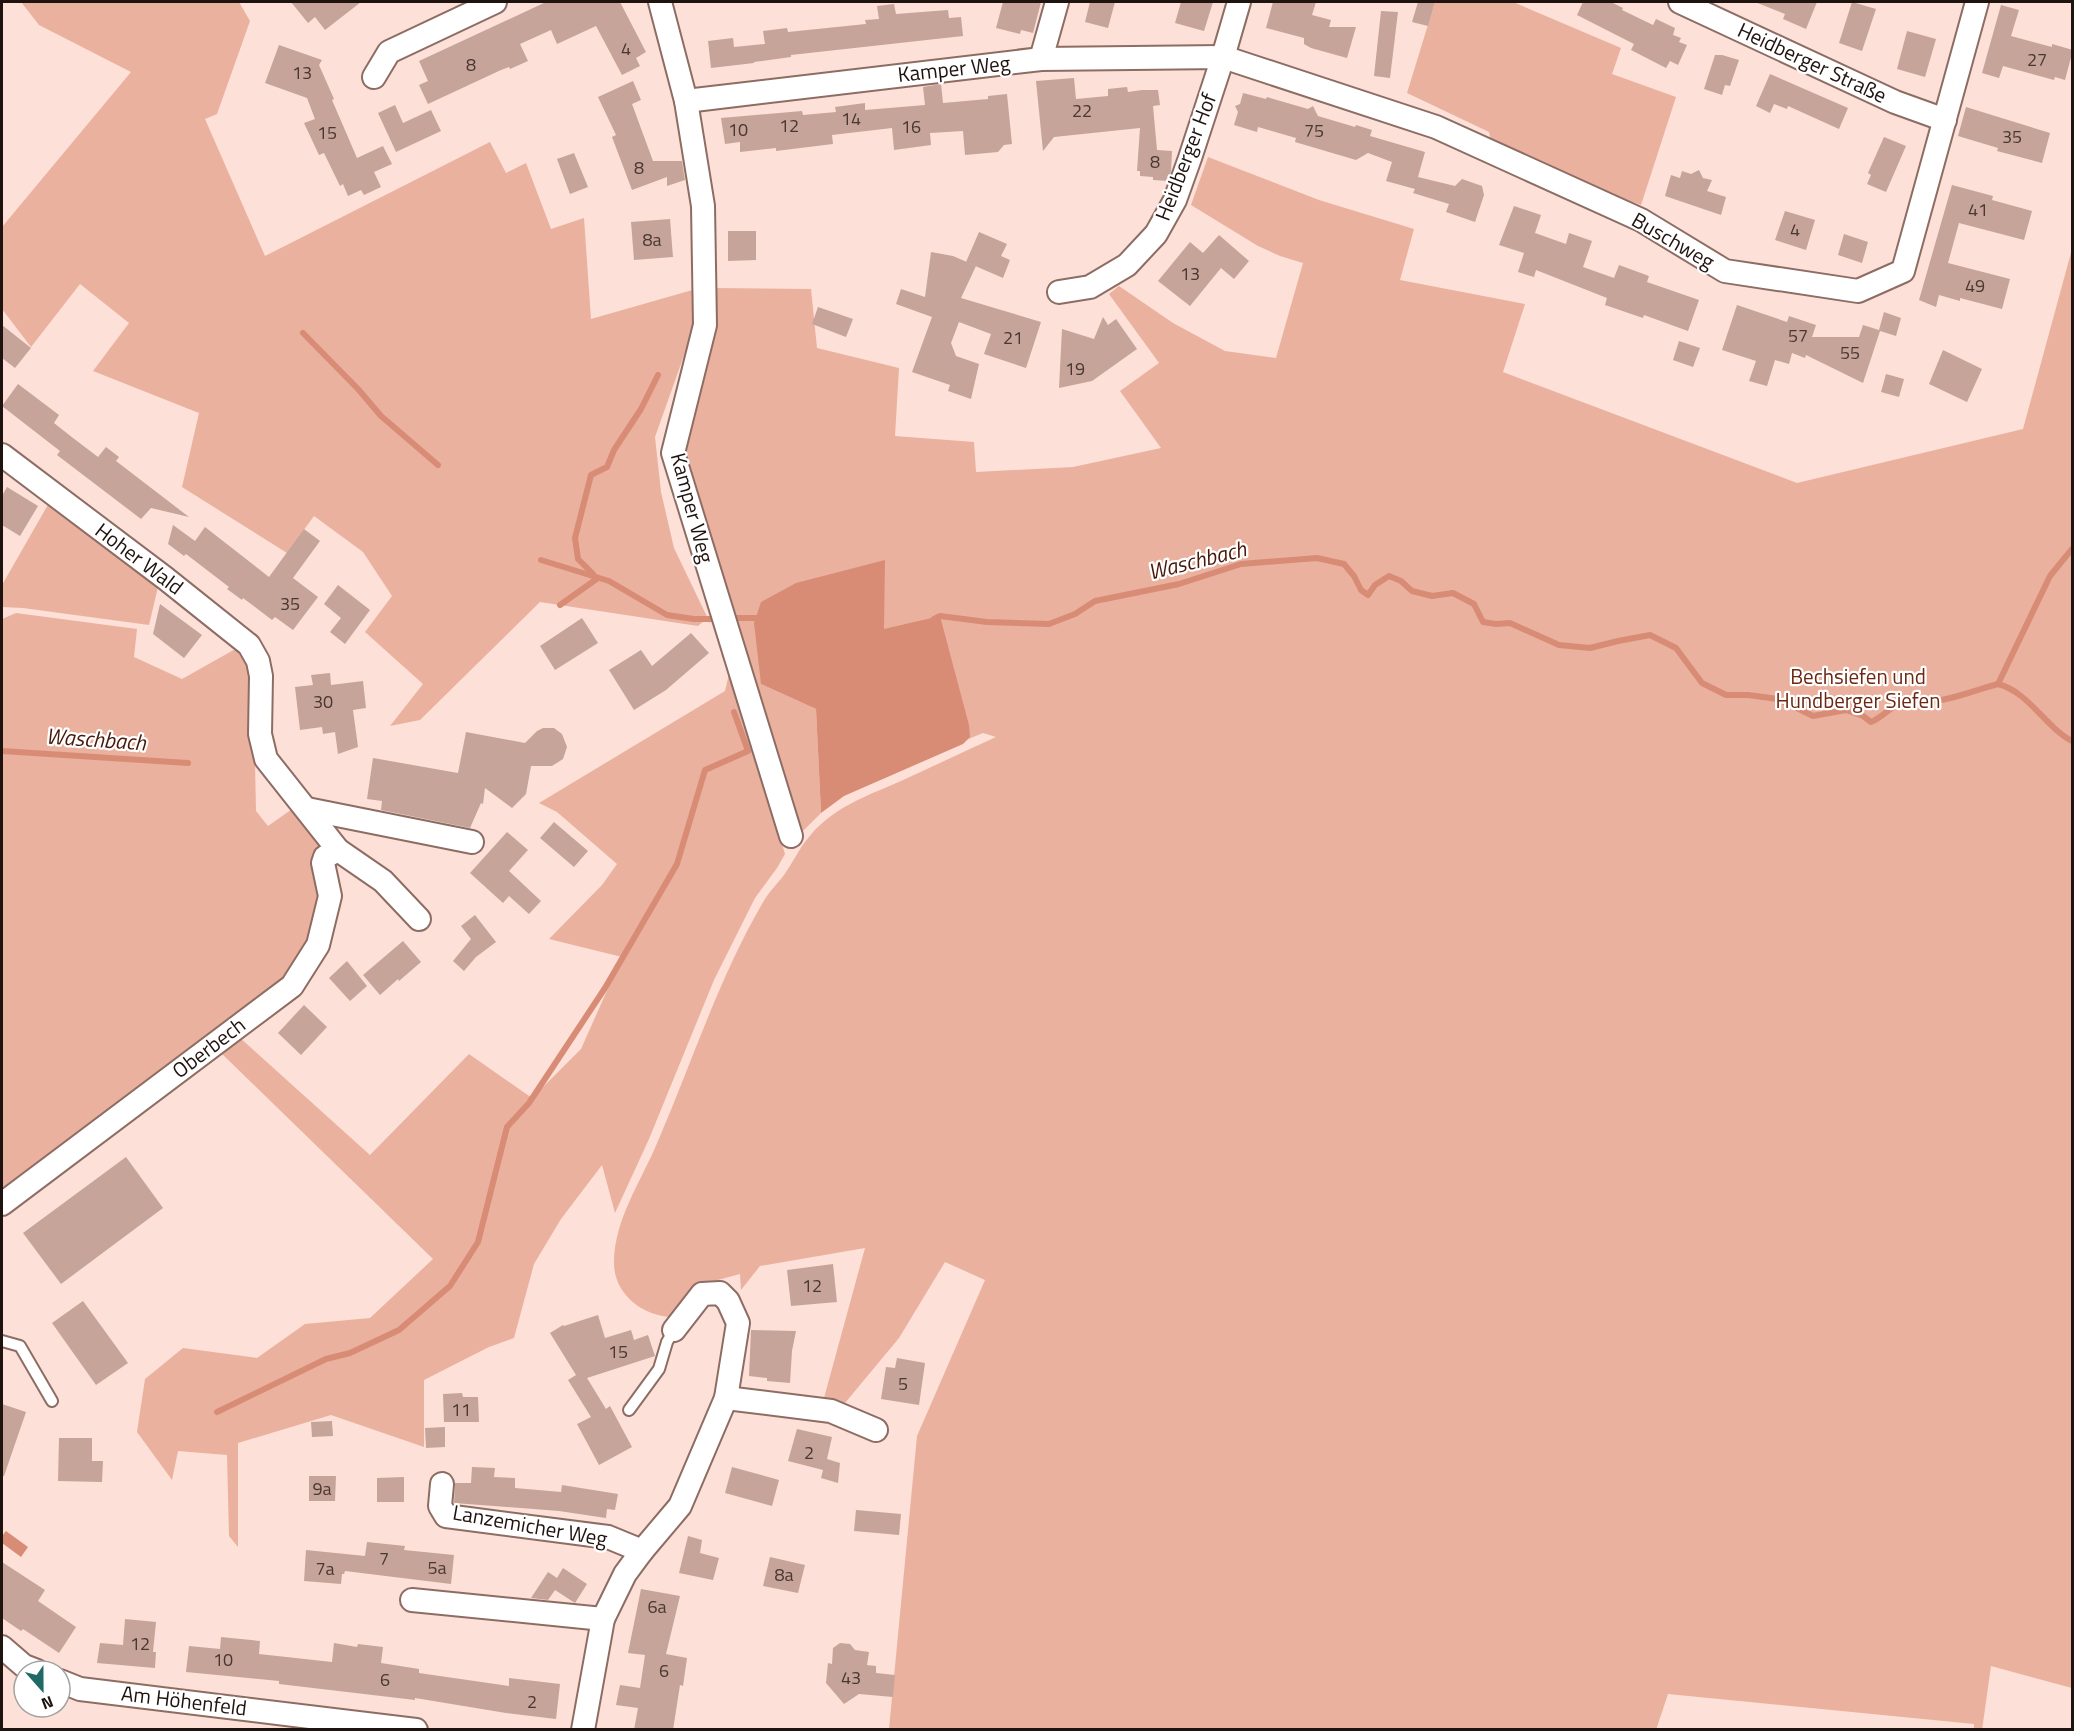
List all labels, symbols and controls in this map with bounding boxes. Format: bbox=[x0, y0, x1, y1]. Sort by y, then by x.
street label: Heidberger Straße bbox=[1732, 13, 1892, 111]
house number: 4 bbox=[621, 35, 631, 62]
street label: Kamper Weg bbox=[896, 46, 1012, 90]
house number: 27 bbox=[2027, 46, 2047, 73]
house number: 8 bbox=[466, 51, 476, 78]
house number: 13 bbox=[292, 59, 312, 86]
street label: Heidberger Hof bbox=[1146, 88, 1224, 225]
house number: 22 bbox=[1072, 97, 1092, 124]
house number: 14 bbox=[841, 105, 861, 132]
house number: 12 bbox=[779, 112, 799, 139]
house number: 16 bbox=[901, 113, 921, 140]
house number: 10 bbox=[728, 116, 748, 143]
house number: 75 bbox=[1304, 117, 1324, 144]
house number: 15 bbox=[317, 119, 337, 146]
house number: 35 bbox=[2002, 123, 2022, 150]
house number: 8 bbox=[1150, 148, 1160, 175]
house number: 8 bbox=[634, 154, 644, 181]
house number: 41 bbox=[1968, 196, 1988, 223]
street label: Buschweg bbox=[1626, 203, 1721, 277]
house number: 4 bbox=[1790, 216, 1800, 243]
house number: 8a bbox=[642, 226, 662, 253]
house number: 13 bbox=[1180, 260, 1200, 287]
house number: 49 bbox=[1965, 272, 1985, 299]
house number: 57 bbox=[1788, 322, 1808, 349]
house number: 21 bbox=[1003, 324, 1023, 351]
house number: 55 bbox=[1840, 339, 1860, 366]
house number: 19 bbox=[1065, 355, 1085, 382]
street label: Kamper Weg bbox=[663, 449, 723, 567]
street label: Hoher Wald bbox=[89, 514, 191, 602]
water label: Waschbach bbox=[1144, 531, 1251, 589]
house number: 35 bbox=[280, 590, 300, 617]
park label: Bechsiefen und Hundberger Siefen bbox=[1776, 660, 1941, 716]
house number: 30 bbox=[313, 688, 333, 715]
water label: Waschbach bbox=[45, 719, 148, 760]
street label: Oberbech bbox=[165, 1009, 252, 1086]
house number: 12 bbox=[802, 1272, 822, 1299]
house number: 15 bbox=[608, 1338, 628, 1365]
house number: 5 bbox=[898, 1370, 908, 1397]
house number: 11 bbox=[451, 1396, 471, 1423]
house number: 2 bbox=[804, 1439, 814, 1466]
house number: 9a bbox=[312, 1475, 332, 1502]
street label: Lanzemicher Weg bbox=[450, 1496, 610, 1554]
house number: 7 bbox=[379, 1545, 389, 1572]
house number: 5a bbox=[427, 1554, 447, 1581]
house number: 7a bbox=[315, 1555, 335, 1582]
house number: 8a bbox=[774, 1561, 794, 1588]
house number: 6a bbox=[647, 1593, 667, 1620]
house number: 12 bbox=[130, 1630, 150, 1657]
house number: 10 bbox=[213, 1646, 233, 1673]
house number: 6 bbox=[659, 1657, 669, 1684]
north arrow bbox=[12, 1659, 72, 1719]
house number: 43 bbox=[841, 1664, 861, 1691]
house number: 6 bbox=[380, 1666, 390, 1693]
street label: Am Höhenfeld bbox=[119, 1676, 249, 1724]
house number: 2 bbox=[527, 1688, 537, 1715]
text: N bbox=[38, 1690, 57, 1716]

